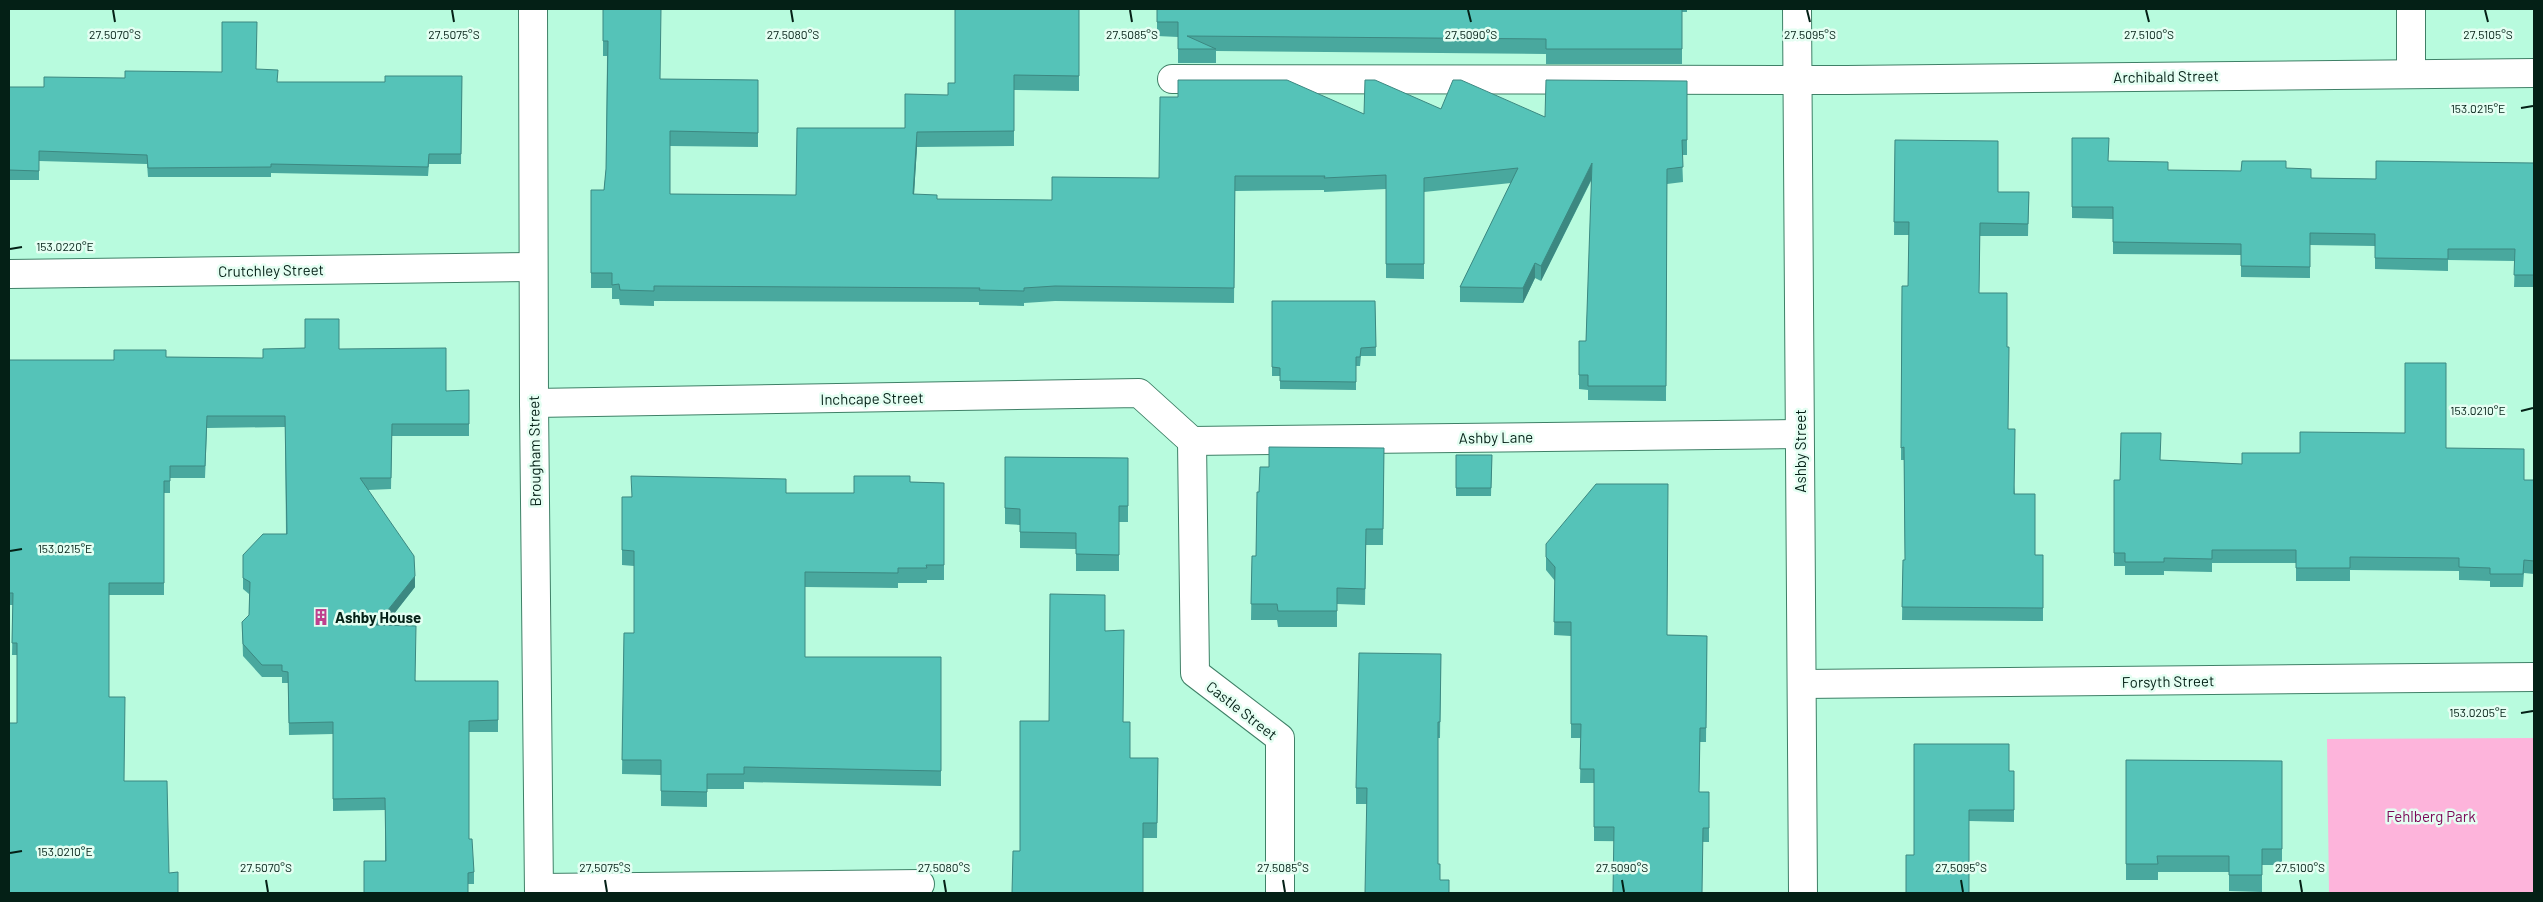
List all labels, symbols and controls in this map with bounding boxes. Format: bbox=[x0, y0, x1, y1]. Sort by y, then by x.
text: 27.5070°S bbox=[89, 27, 141, 41]
text: 27.5075°S bbox=[428, 27, 480, 41]
text: 27.5080°S bbox=[767, 27, 819, 41]
text: 27.5085°S bbox=[1106, 27, 1158, 41]
text: 27.5090°S bbox=[1445, 27, 1497, 41]
text: 27.5095°S bbox=[1784, 27, 1836, 41]
text: 27.5100°S bbox=[2124, 27, 2174, 41]
text: 27.5105°S bbox=[2463, 27, 2513, 41]
street label: Archibald Street bbox=[2113, 66, 2219, 86]
text: 153.0215°E bbox=[2451, 101, 2505, 115]
text: 153.0220°E bbox=[36, 239, 94, 253]
street label: Crutchley Street bbox=[218, 260, 324, 280]
street label: Inchcape Street bbox=[820, 388, 924, 408]
street label: Brougham Street bbox=[524, 395, 544, 507]
text: 153.0210°E bbox=[2450, 403, 2506, 417]
street label: Ashby Street bbox=[1791, 409, 1809, 493]
street label: Ashby Lane bbox=[1459, 427, 1533, 447]
text: 153.0215°E bbox=[38, 541, 92, 555]
building icon: Ashby House bbox=[311, 607, 331, 627]
place label: Ashby House bbox=[335, 608, 421, 626]
street label: Forsyth Street bbox=[2122, 671, 2214, 691]
street label: Castle Street bbox=[1203, 677, 1281, 743]
text: 153.0205°E bbox=[2449, 705, 2507, 719]
park label: Fehlberg Park bbox=[2386, 807, 2476, 825]
text: 153.0210°E bbox=[37, 844, 93, 858]
text: 27.5070°S bbox=[240, 860, 292, 874]
text: 27.5075°S bbox=[579, 860, 631, 874]
text: 27.5080°S bbox=[918, 860, 970, 874]
text: 27.5085°S bbox=[1257, 860, 1309, 874]
text: 27.5090°S bbox=[1596, 860, 1648, 874]
text: 27.5095°S bbox=[1935, 860, 1987, 874]
text: 27.5100°S bbox=[2275, 860, 2325, 874]

